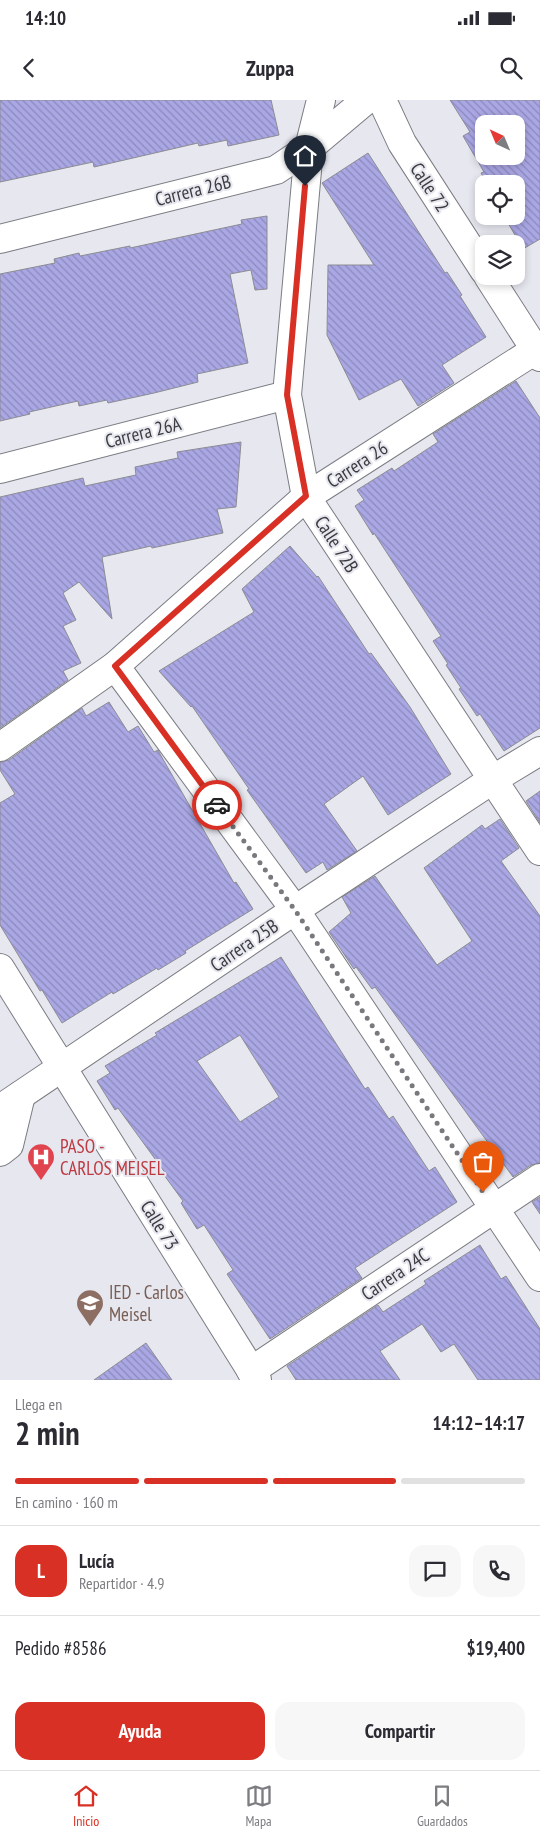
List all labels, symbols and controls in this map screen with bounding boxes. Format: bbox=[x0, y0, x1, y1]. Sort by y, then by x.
text: 14:10 bbox=[25, 6, 66, 30]
icon: back bbox=[15, 54, 43, 82]
text: Zuppa bbox=[246, 54, 294, 82]
icon: search bbox=[497, 54, 525, 82]
north arrow bbox=[475, 115, 525, 165]
map controls bbox=[475, 115, 525, 285]
pin bbox=[284, 135, 326, 186]
icon: home bbox=[291, 142, 319, 170]
street label: Calle 72 bbox=[405, 158, 455, 216]
street label: Carrera 26B bbox=[153, 169, 233, 211]
button: locate bbox=[475, 175, 525, 225]
button: layers bbox=[475, 235, 525, 285]
street label: Carrera 26A bbox=[103, 411, 183, 453]
street label: Carrera 26 bbox=[322, 435, 392, 493]
street label: Calle 72B bbox=[310, 511, 364, 577]
courier bbox=[192, 780, 242, 830]
icon: car bbox=[203, 791, 231, 819]
street label: Carrera 25B bbox=[205, 913, 283, 977]
place label: PASO - CARLOS MEISEL bbox=[60, 1134, 165, 1180]
pin bbox=[462, 1141, 504, 1192]
hospital icon: PASO - CARLOS MEISEL bbox=[26, 1142, 56, 1181]
icon: bag bbox=[469, 1148, 497, 1176]
street label: Calle 73 bbox=[136, 1196, 184, 1254]
street label: Carrera 24C bbox=[356, 1242, 434, 1305]
place label: IED - Carlos Meisel bbox=[109, 1280, 184, 1326]
school or university icon: IED - Carlos Meisel bbox=[75, 1288, 105, 1327]
text: Llega en bbox=[15, 1394, 62, 1414]
text: 14:12–14:17 bbox=[432, 1411, 525, 1435]
text: 2 min bbox=[15, 1412, 80, 1454]
text: En camino · 160 m bbox=[15, 1492, 118, 1512]
button: chat bbox=[409, 1545, 461, 1597]
button: phone bbox=[473, 1545, 525, 1597]
text: Lucía bbox=[79, 1549, 114, 1573]
text: L bbox=[37, 1559, 45, 1583]
text: Repartidor · 4.9 bbox=[79, 1573, 164, 1593]
text: Pedido #8586 bbox=[15, 1636, 106, 1660]
text: $19,400 bbox=[466, 1636, 525, 1660]
button: Ayuda bbox=[15, 1702, 265, 1760]
button: Compartir bbox=[275, 1702, 525, 1760]
tab: Inicio bbox=[72, 1782, 100, 1830]
tab: Mapa bbox=[245, 1782, 273, 1830]
tab: Guardados bbox=[417, 1782, 468, 1830]

